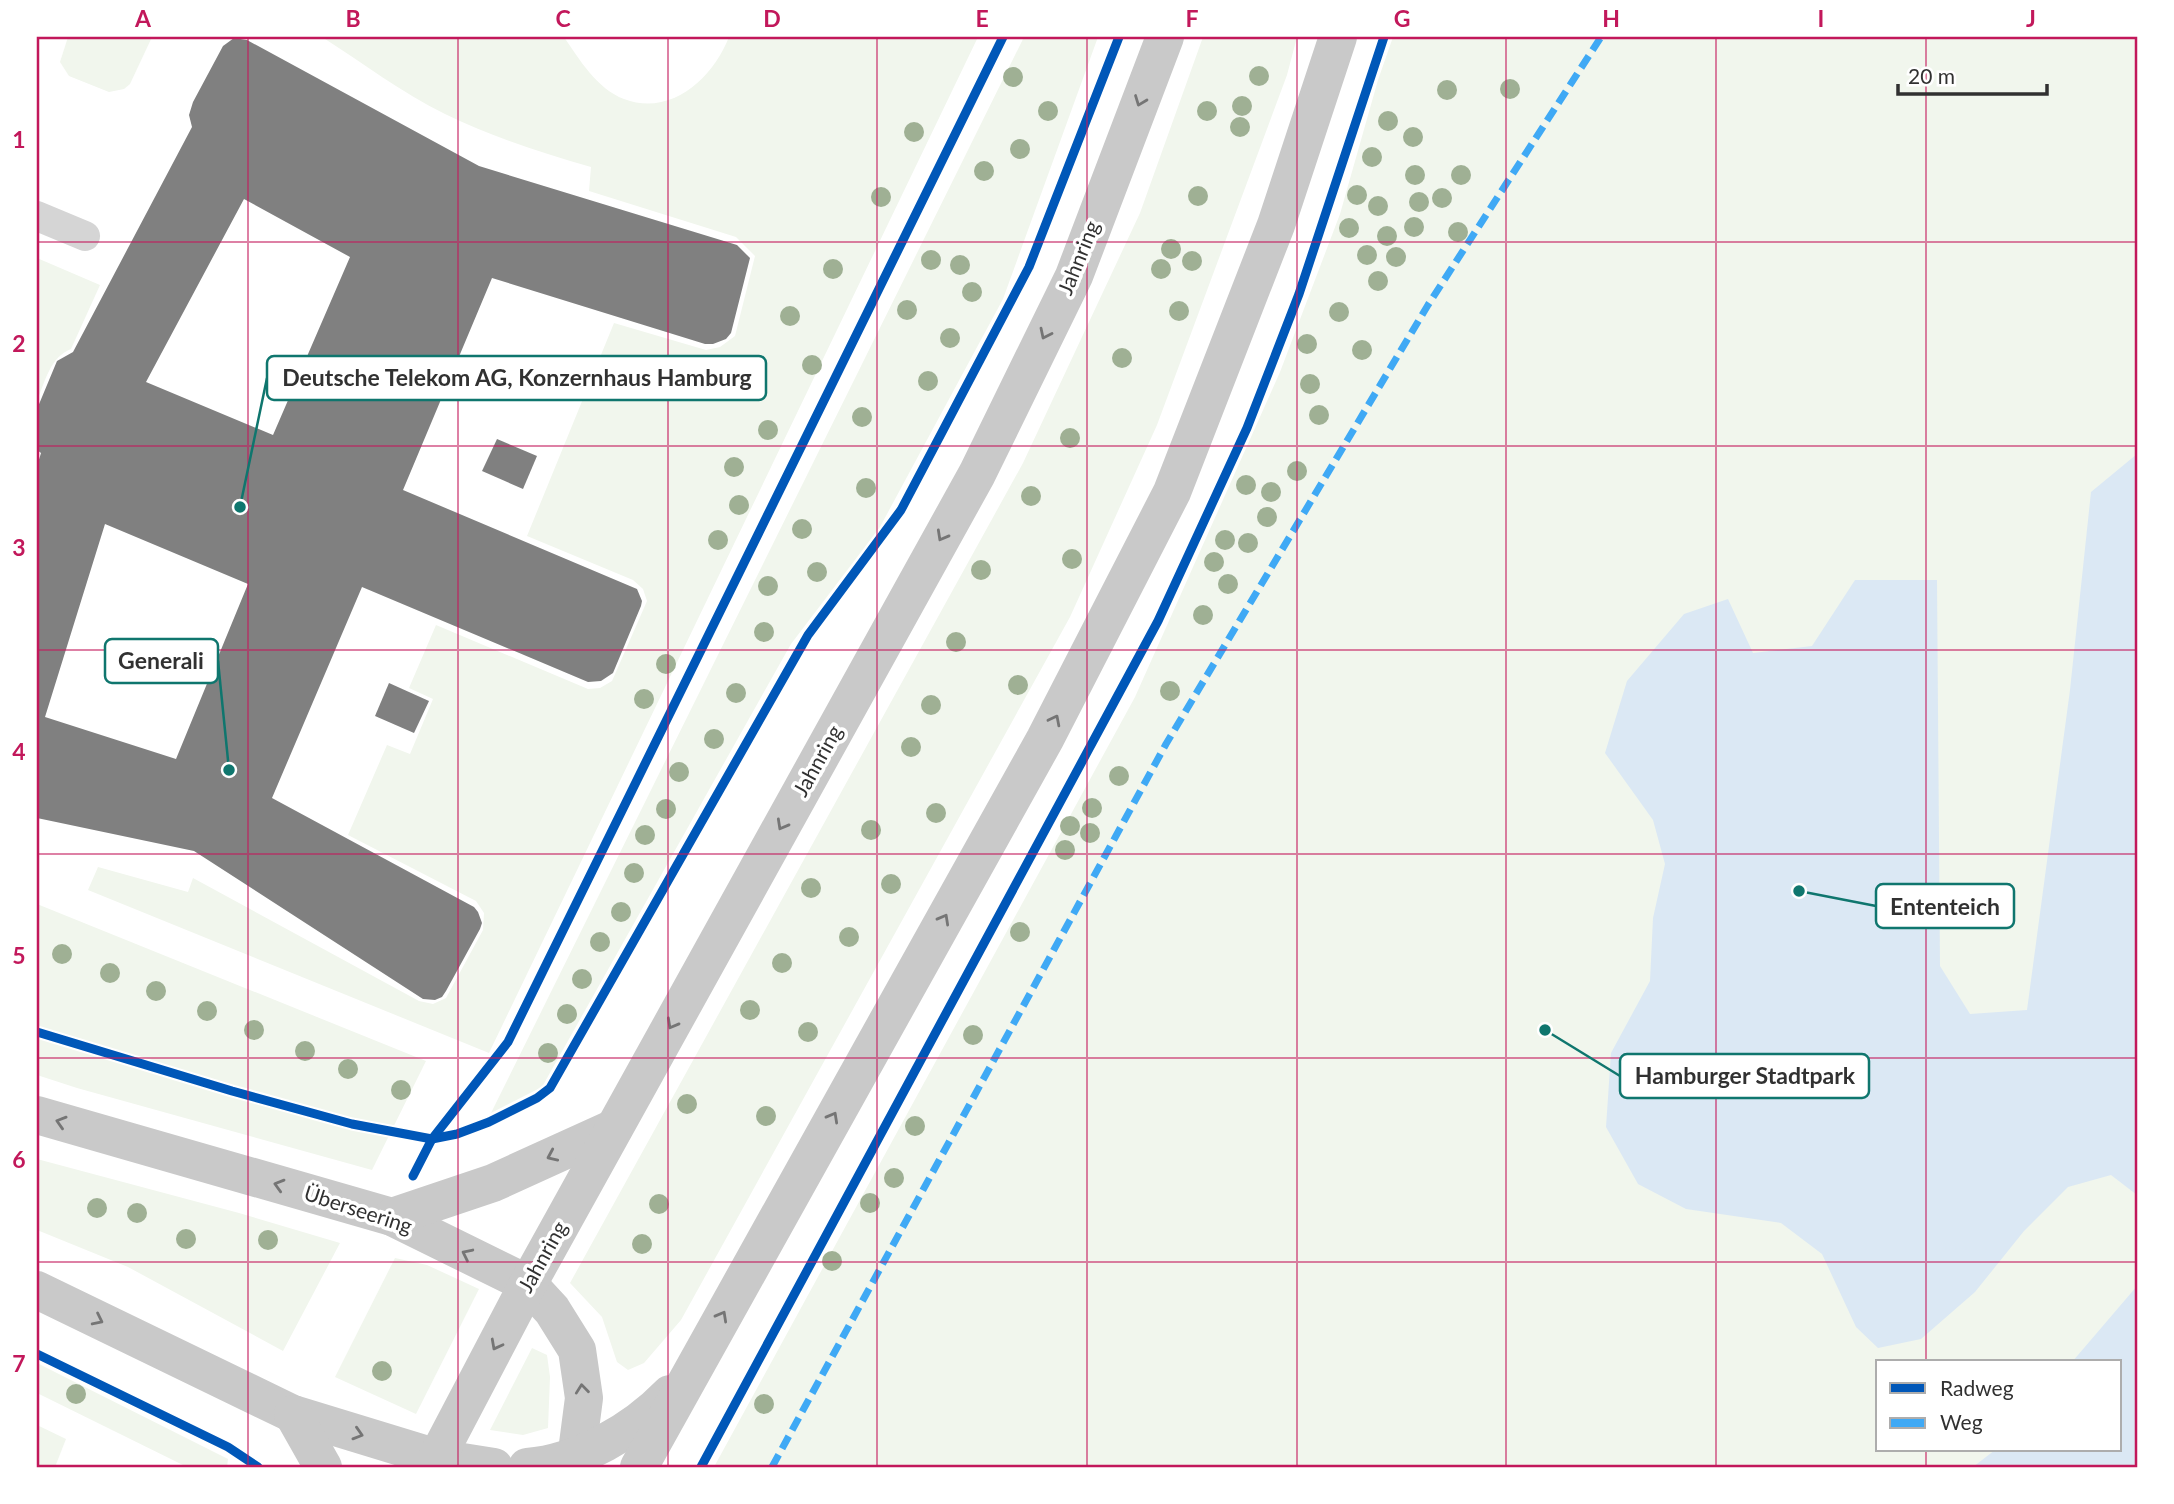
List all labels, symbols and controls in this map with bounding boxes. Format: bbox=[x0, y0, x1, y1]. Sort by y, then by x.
text: A bbox=[134, 4, 152, 32]
text: B bbox=[345, 4, 361, 32]
text: C bbox=[555, 4, 571, 32]
text: D bbox=[763, 4, 781, 32]
text: E bbox=[975, 4, 989, 32]
text: F bbox=[1185, 4, 1199, 32]
text: G bbox=[1394, 4, 1410, 32]
text: H bbox=[1602, 4, 1620, 32]
text: I bbox=[1818, 4, 1824, 32]
text: J bbox=[2026, 4, 2036, 32]
scale bar bbox=[1898, 52, 2046, 96]
text: 20 m bbox=[1908, 63, 1955, 88]
one-way arrow bbox=[1135, 94, 1149, 106]
text: 1 bbox=[12, 125, 26, 153]
street label: Jahnring bbox=[1051, 217, 1104, 298]
one-way arrow bbox=[1040, 327, 1054, 339]
text: 2 bbox=[12, 329, 26, 357]
callout: Deutsche Telekom AG, Konzernhaus Hamburg bbox=[267, 356, 766, 400]
text: Deutsche Telekom AG, Konzernhaus Hamburg bbox=[282, 363, 752, 391]
one-way arrow bbox=[937, 529, 950, 542]
text: 3 bbox=[12, 533, 26, 561]
callout: Generali bbox=[105, 639, 218, 683]
text: Generali bbox=[118, 646, 204, 674]
one-way arrow bbox=[1047, 715, 1060, 727]
street label: Jahnring bbox=[787, 720, 846, 800]
text: 4 bbox=[12, 737, 26, 765]
one-way arrow bbox=[777, 818, 790, 830]
callout: Ententeich bbox=[1876, 884, 2014, 928]
text: Ententeich bbox=[1890, 892, 2000, 920]
one-way arrow bbox=[936, 913, 949, 926]
text: 5 bbox=[12, 941, 26, 969]
one-way arrow bbox=[667, 1017, 680, 1029]
callout: Hamburger Stadtpark bbox=[1620, 1054, 1869, 1098]
text: Hamburger Stadtpark bbox=[1635, 1061, 1856, 1089]
one-way arrow bbox=[825, 1112, 838, 1125]
one-way arrow bbox=[55, 1116, 67, 1131]
text: 6 bbox=[12, 1145, 26, 1173]
one-way arrow bbox=[547, 1148, 559, 1162]
one-way arrow bbox=[274, 1179, 286, 1194]
street label: Überseering bbox=[301, 1179, 416, 1238]
street label: Jahnring bbox=[512, 1216, 571, 1296]
one-way arrow bbox=[462, 1248, 474, 1262]
one-way arrow bbox=[714, 1310, 727, 1323]
one-way arrow bbox=[91, 1312, 103, 1326]
one-way arrow bbox=[491, 1338, 505, 1350]
text: 7 bbox=[12, 1349, 26, 1377]
legend bbox=[1876, 1360, 2122, 1452]
text: Radweg bbox=[1940, 1375, 2014, 1400]
one-way arrow bbox=[575, 1383, 590, 1394]
text: Weg bbox=[1940, 1409, 1983, 1434]
one-way arrow bbox=[352, 1425, 364, 1440]

